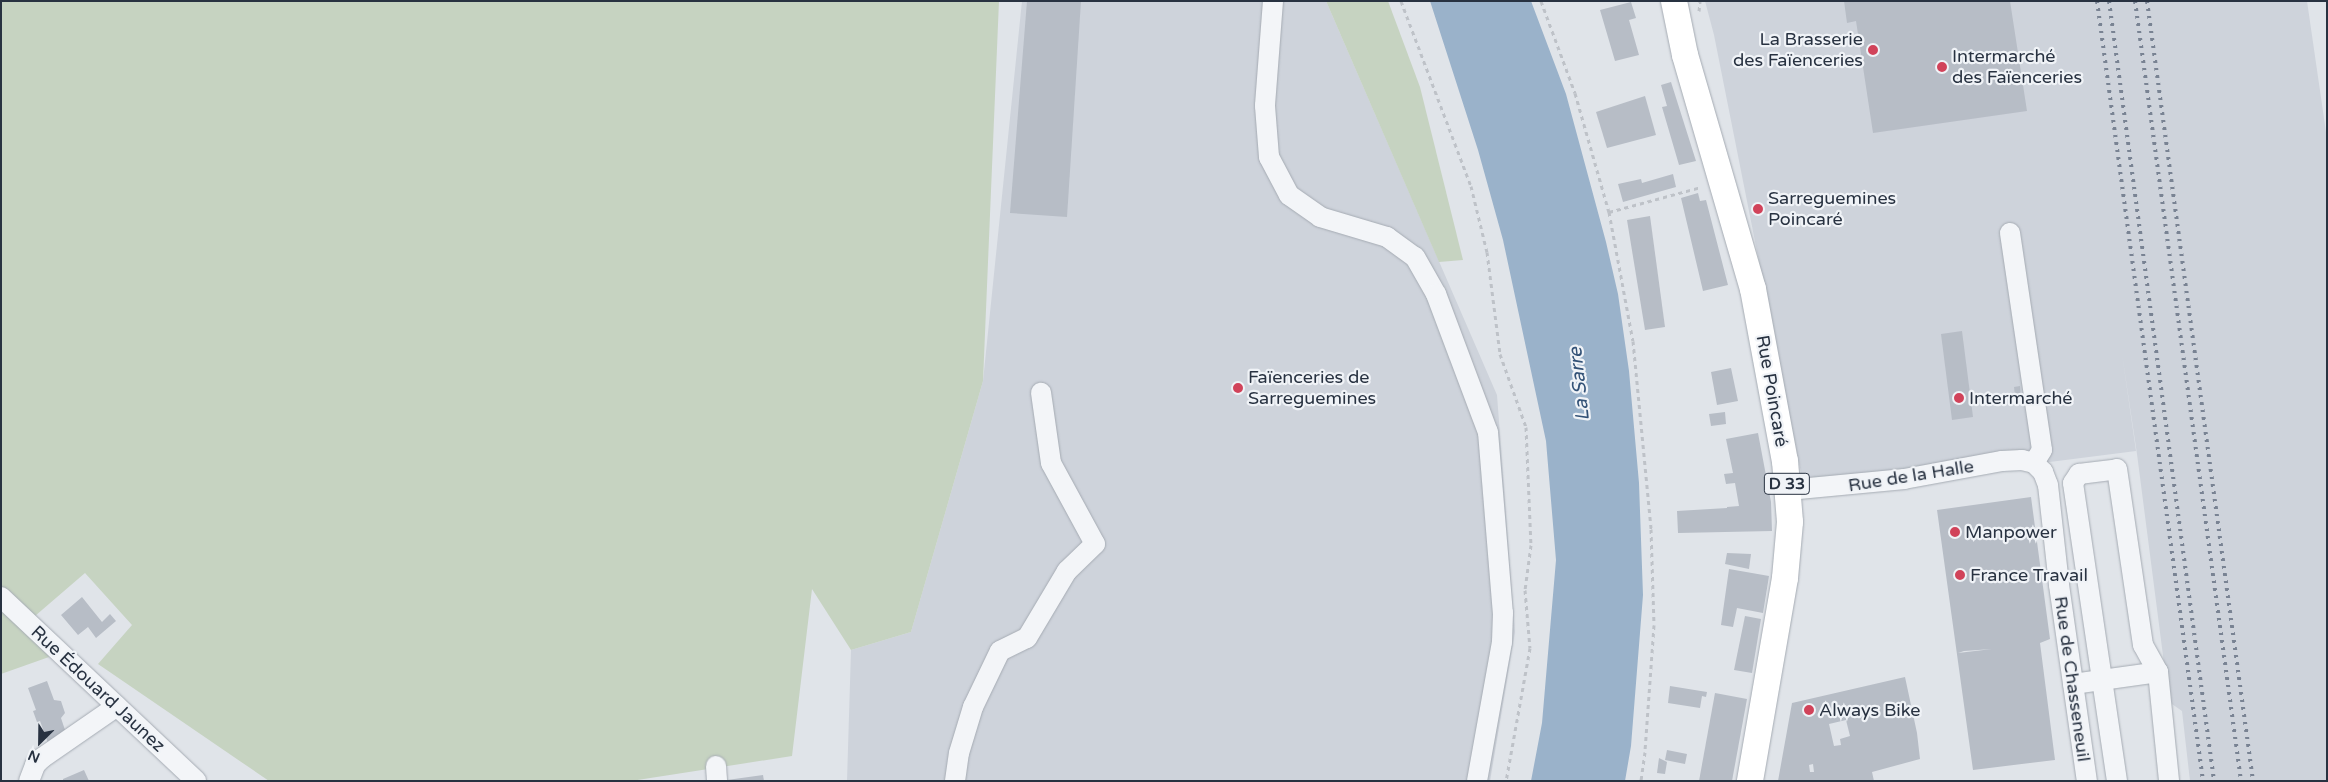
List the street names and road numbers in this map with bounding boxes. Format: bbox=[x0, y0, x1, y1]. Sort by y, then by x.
street label: Rue Poincaré bbox=[1752, 333, 1792, 449]
street label: Rue de la Halle bbox=[1847, 455, 1975, 497]
road number: D 33 bbox=[1763, 470, 1811, 498]
street label: Rue de Chasseneuil bbox=[2050, 595, 2094, 763]
street label: Rue Édouard Jaunez bbox=[26, 621, 170, 757]

